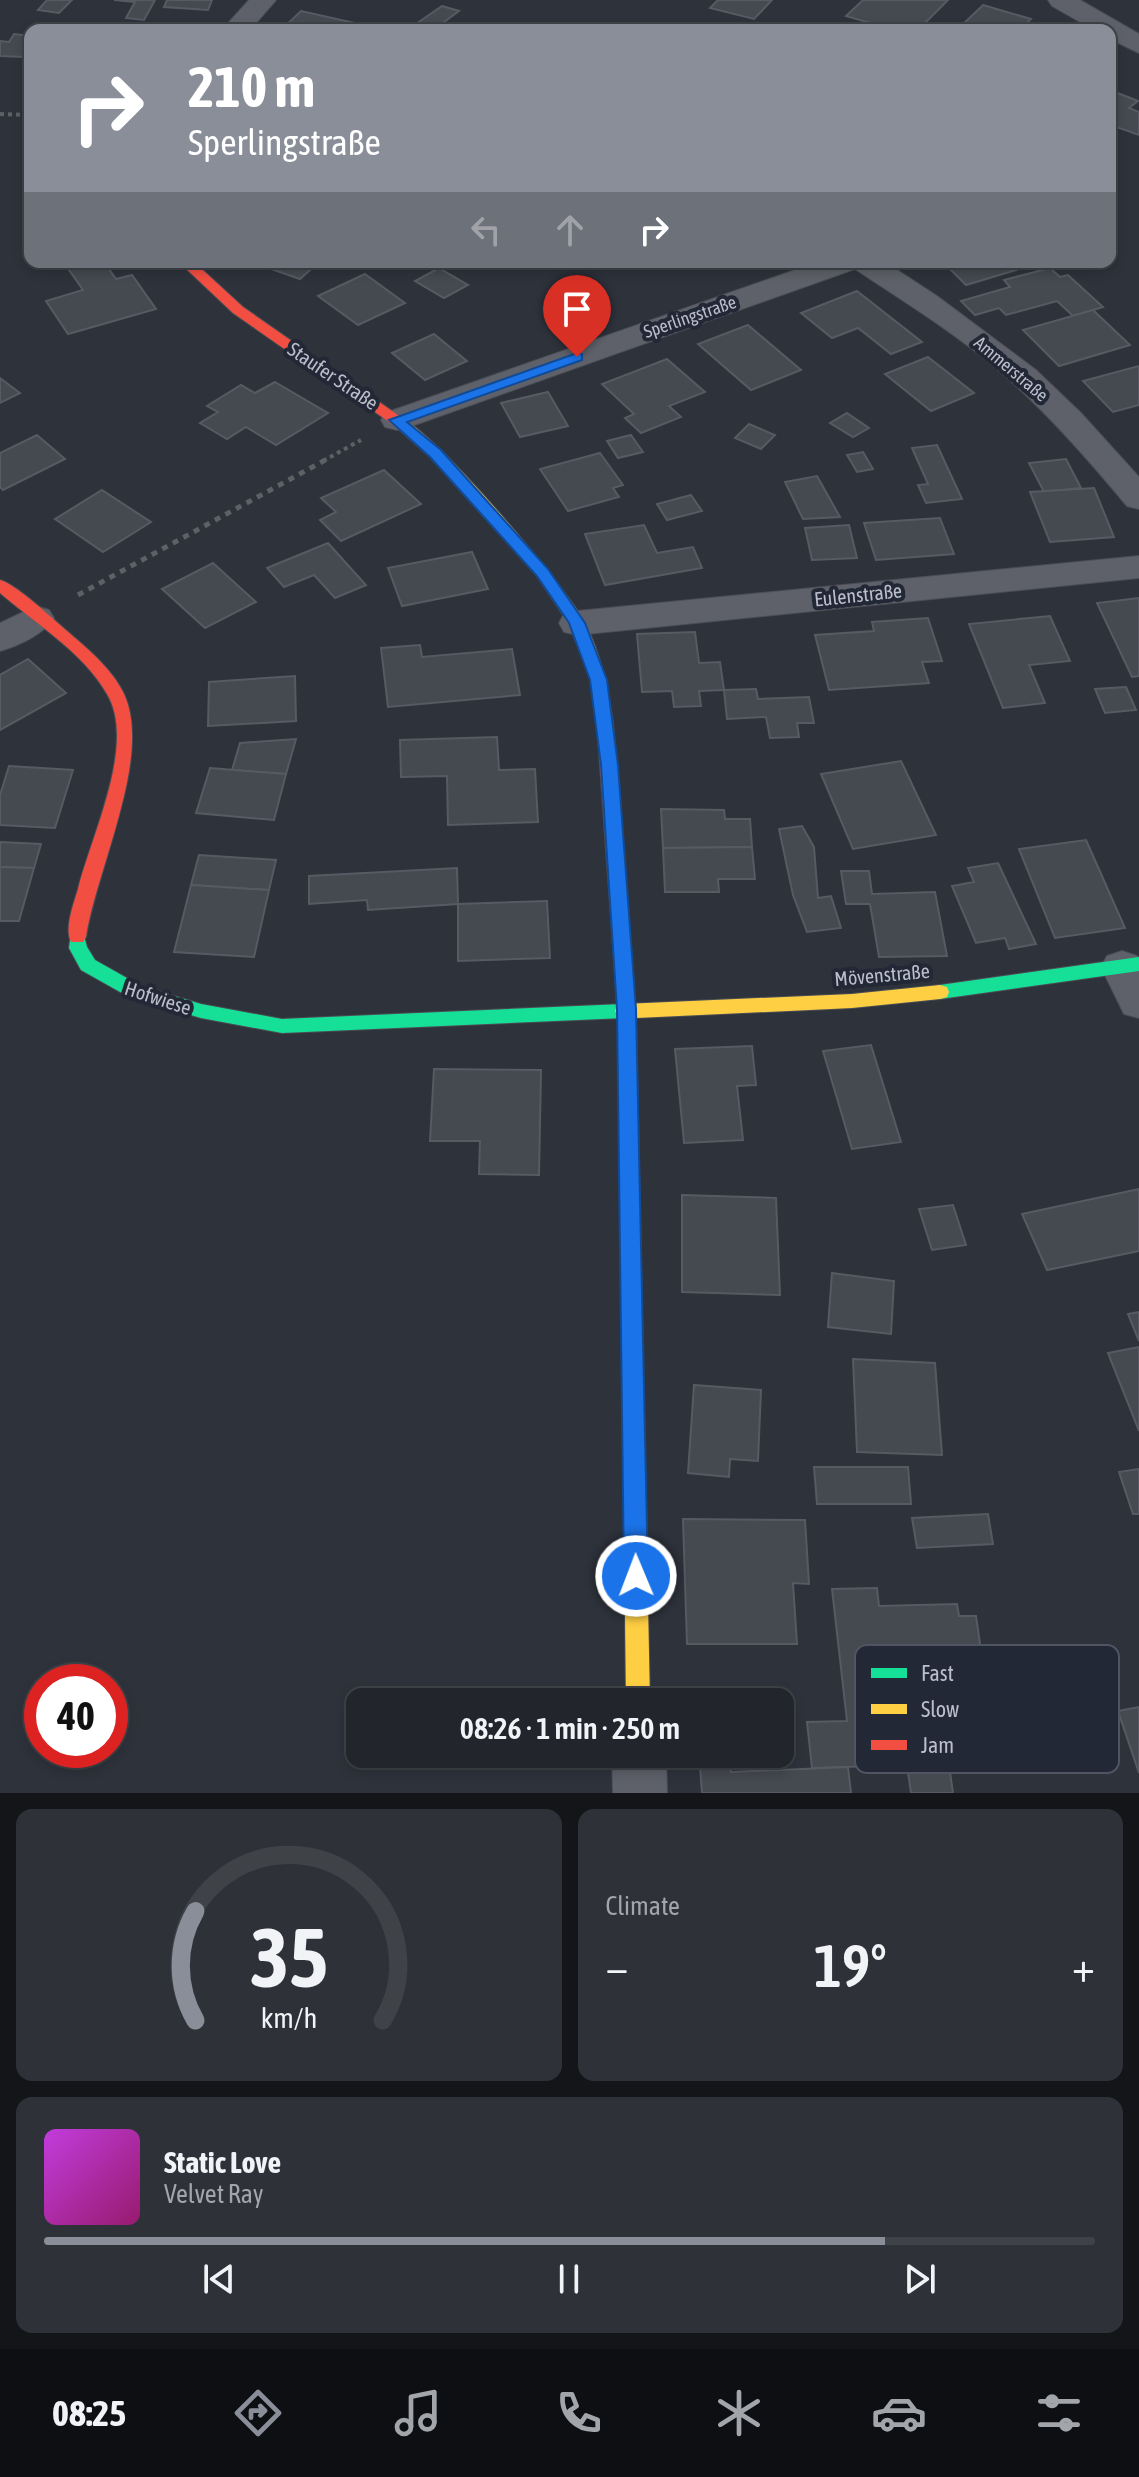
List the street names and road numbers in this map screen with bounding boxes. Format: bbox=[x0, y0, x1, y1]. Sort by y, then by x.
street label: Sperlingstraße bbox=[641, 291, 739, 342]
street label: Ammerstraße bbox=[970, 332, 1052, 405]
street label: Staufer Straße bbox=[284, 337, 383, 414]
street label: Eulenstraße bbox=[813, 578, 903, 611]
street label: Mövenstraße bbox=[833, 959, 931, 990]
street label: Hofwiese bbox=[122, 976, 194, 1019]

